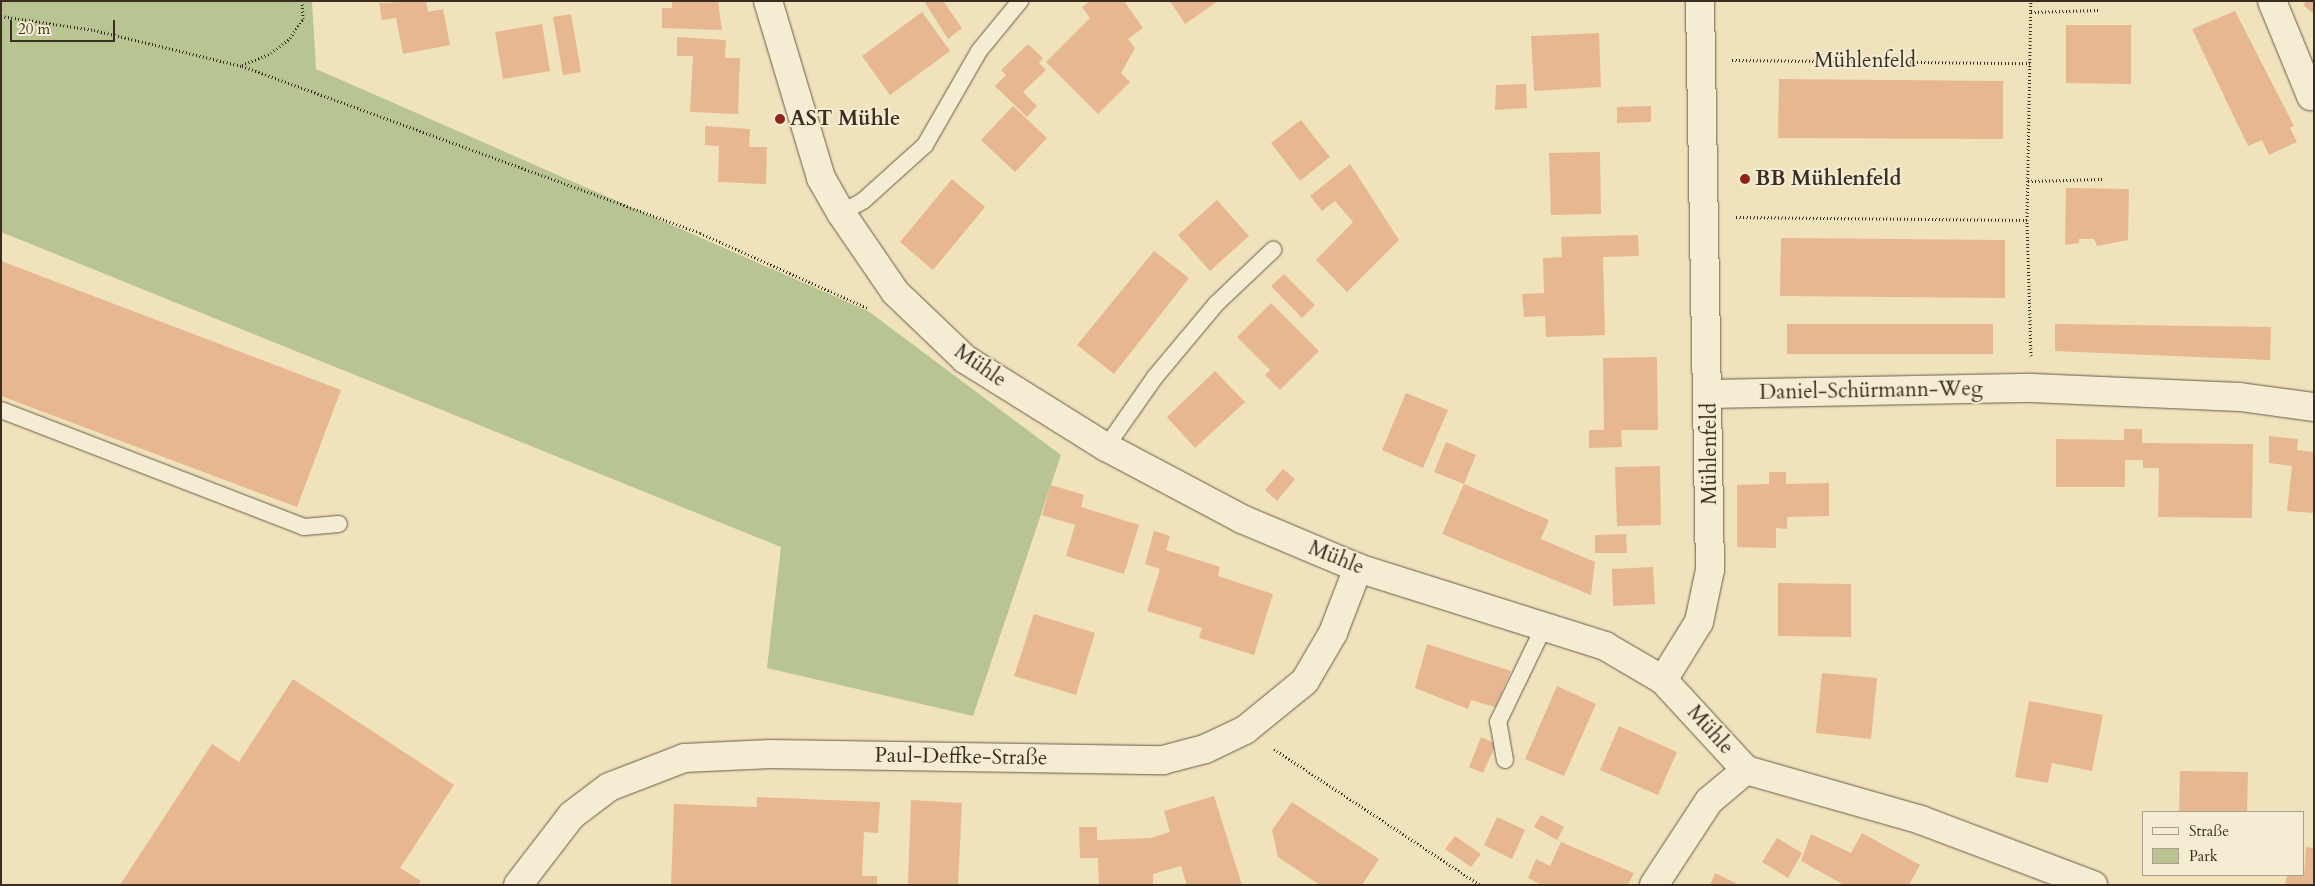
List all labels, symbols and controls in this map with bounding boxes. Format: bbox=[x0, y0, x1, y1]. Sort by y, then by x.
scale bar bbox=[12, 10, 118, 42]
text: 20 m bbox=[18, 19, 50, 39]
street label: Mühlenfeld bbox=[1814, 48, 1916, 74]
place label: AST Mühle bbox=[790, 106, 900, 132]
marker: AST Mühle bbox=[774, 113, 786, 125]
place label: BB Mühlenfeld bbox=[1755, 166, 1901, 192]
marker: BB Mühlenfeld bbox=[1739, 173, 1751, 185]
street label: Mühle bbox=[949, 339, 1011, 393]
street label: Daniel-Schürmann-Weg bbox=[1759, 376, 1983, 406]
street label: Mühlenfeld bbox=[1697, 403, 1723, 505]
street label: Mühle bbox=[1305, 536, 1367, 580]
street label: Mühle bbox=[1681, 700, 1739, 760]
street label: Paul-Deffke-Straße bbox=[874, 743, 1048, 771]
legend bbox=[2142, 811, 2305, 876]
text: Straße bbox=[2189, 821, 2229, 841]
text: Park bbox=[2189, 846, 2218, 866]

